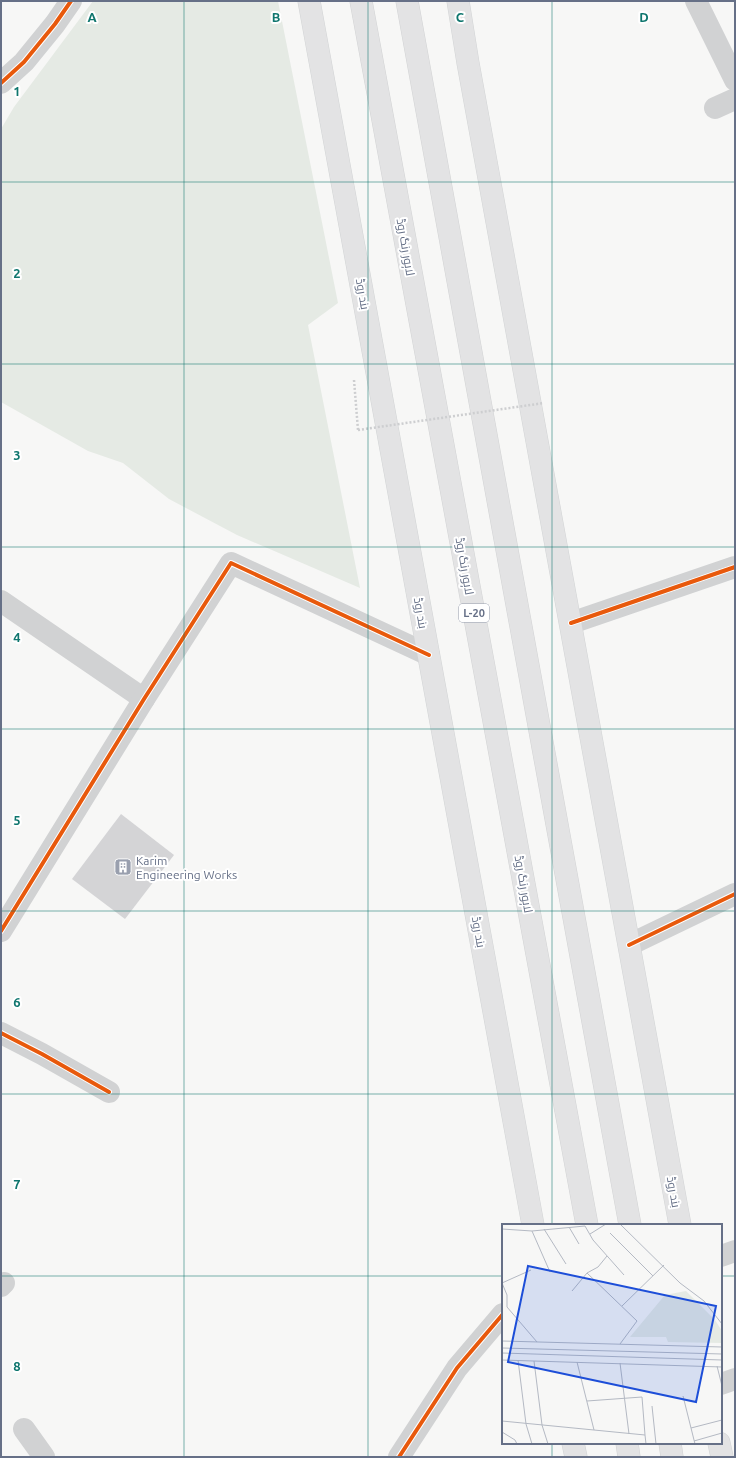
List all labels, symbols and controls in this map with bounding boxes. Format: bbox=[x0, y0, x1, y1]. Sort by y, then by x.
text: A bbox=[87, 10, 97, 24]
text: B bbox=[272, 10, 281, 24]
text: C bbox=[456, 10, 465, 24]
text: D bbox=[639, 10, 649, 24]
text: 1 bbox=[13, 84, 21, 98]
street label: لاہور رنگ روڈ bbox=[393, 217, 417, 277]
text: 2 bbox=[13, 266, 21, 280]
street label: بند روڈ bbox=[353, 277, 372, 311]
text: 3 bbox=[13, 448, 21, 462]
street label: لاہور رنگ روڈ bbox=[452, 536, 476, 596]
street label: بند روڈ bbox=[411, 596, 430, 630]
road number: L-20 bbox=[459, 604, 489, 622]
text: 4 bbox=[13, 630, 21, 644]
text: 5 bbox=[13, 813, 21, 827]
place label: Karim Engineering Works bbox=[136, 854, 237, 881]
street label: لاہور رنگ روڈ bbox=[511, 854, 535, 914]
building icon: Karim Engineering Works bbox=[113, 857, 133, 877]
street label: بند روڈ bbox=[469, 915, 488, 949]
text: 6 bbox=[13, 995, 21, 1009]
street label: بند روڈ bbox=[664, 1175, 683, 1209]
text: 7 bbox=[13, 1177, 21, 1191]
inset map bbox=[502, 1224, 722, 1444]
text: 8 bbox=[13, 1359, 21, 1373]

